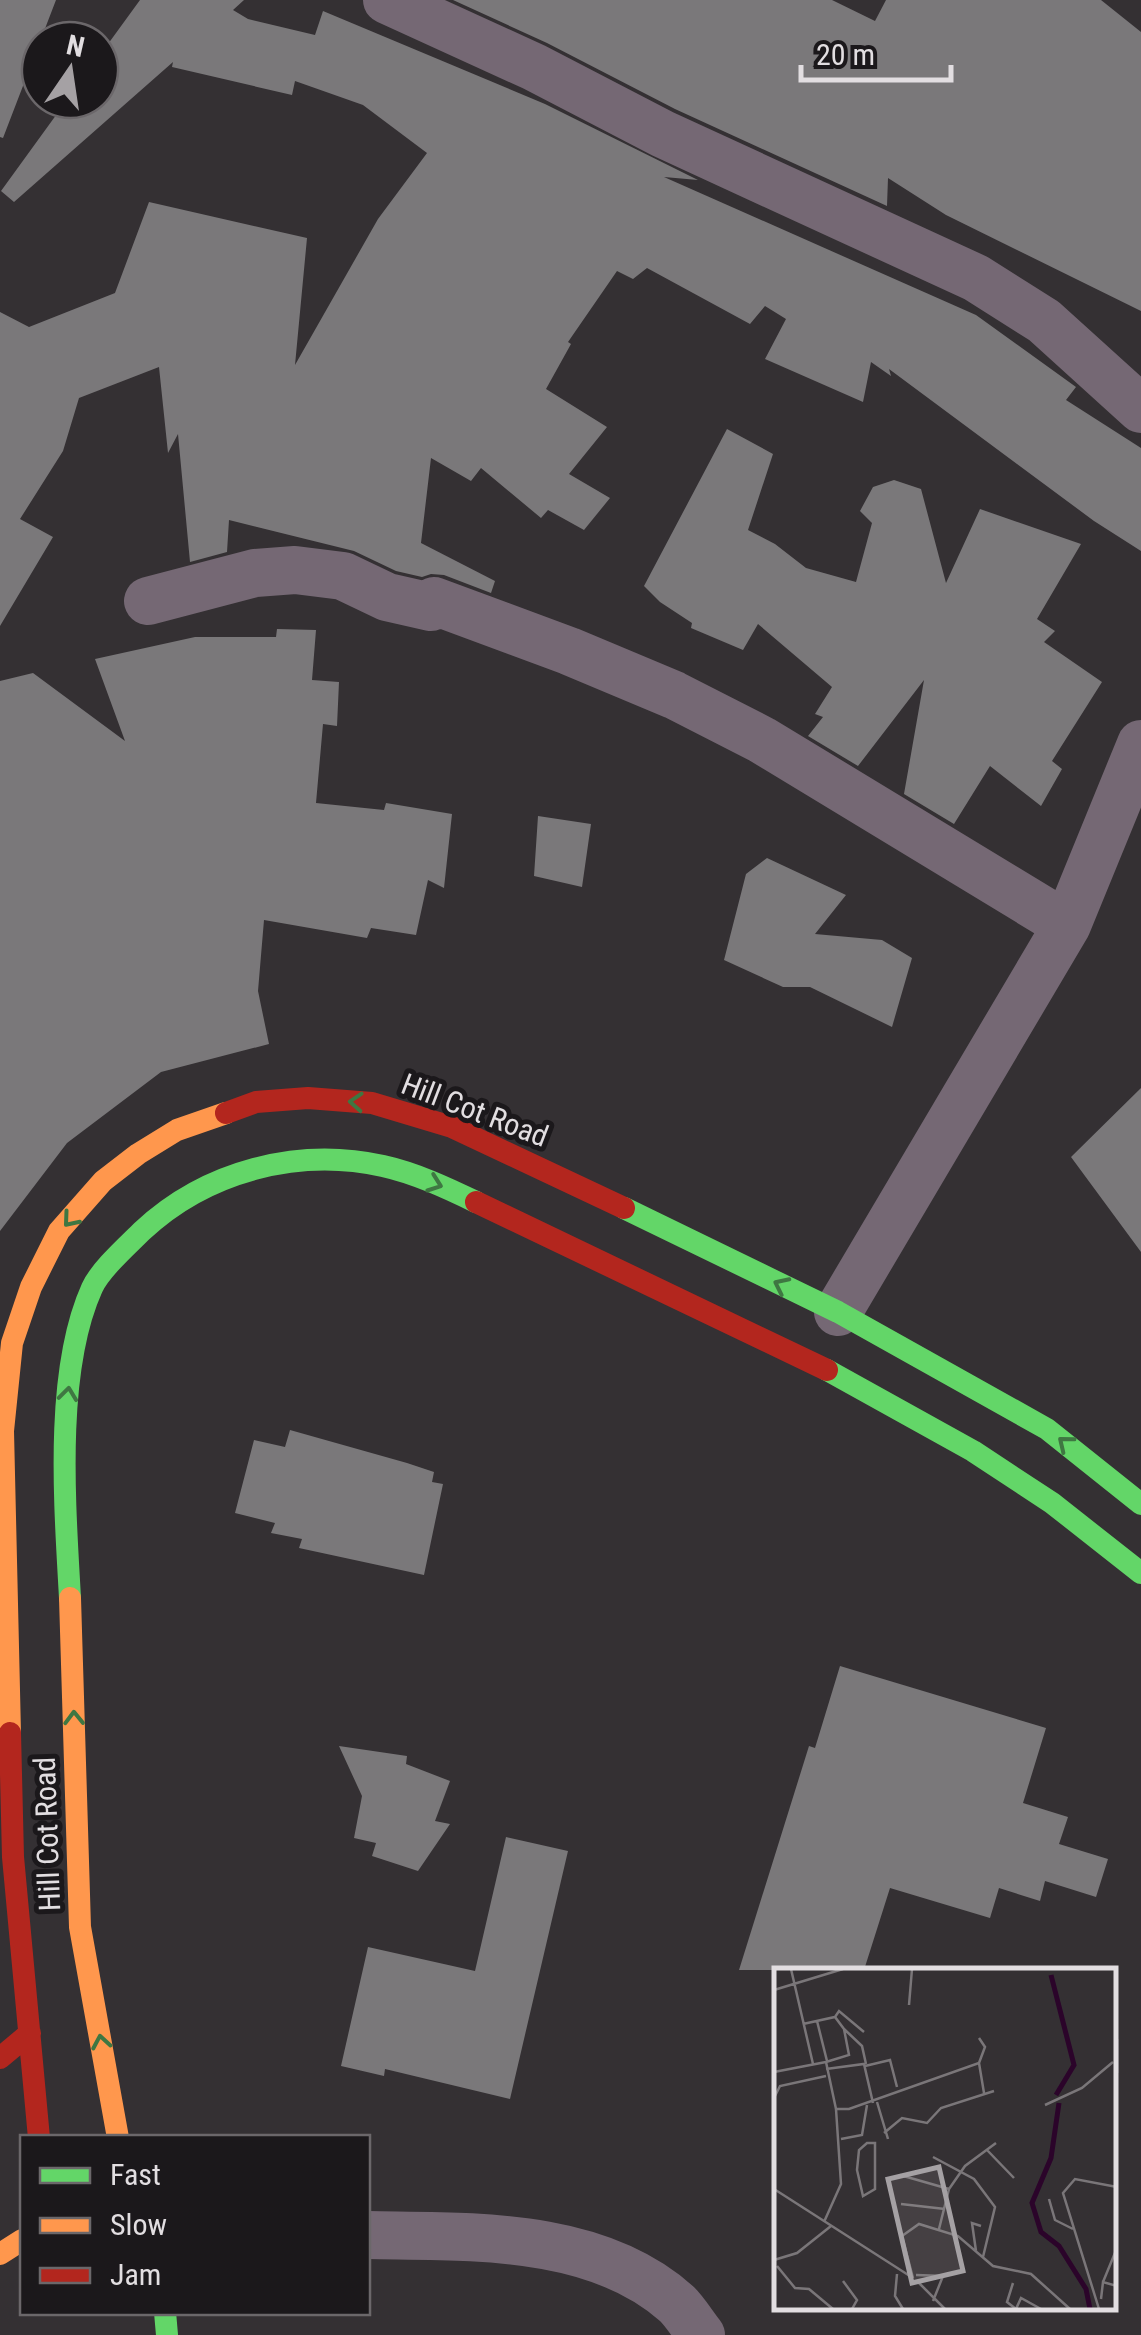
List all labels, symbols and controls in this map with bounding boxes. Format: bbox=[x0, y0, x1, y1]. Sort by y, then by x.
north arrow bbox=[20, 20, 120, 120]
scale bar bbox=[801, 20, 951, 82]
text: N bbox=[63, 28, 88, 64]
text: 20 m bbox=[816, 37, 875, 72]
street label: Hill Cot Road bbox=[397, 1066, 553, 1154]
one-way arrow bbox=[347, 1091, 363, 1113]
one-way arrow bbox=[426, 1172, 443, 1193]
one-way arrow bbox=[64, 1208, 82, 1226]
one-way arrow bbox=[774, 1277, 792, 1297]
one-way arrow bbox=[57, 1385, 78, 1401]
one-way arrow bbox=[1058, 1437, 1076, 1455]
one-way arrow bbox=[63, 1710, 85, 1726]
street label: Hill Cot Road bbox=[27, 1756, 67, 1912]
inset map bbox=[774, 1968, 1116, 2310]
one-way arrow bbox=[91, 2033, 112, 2050]
legend bbox=[20, 2135, 370, 2315]
text: Fast bbox=[110, 2157, 161, 2192]
text: Slow bbox=[110, 2207, 167, 2242]
text: Jam bbox=[110, 2257, 161, 2292]

